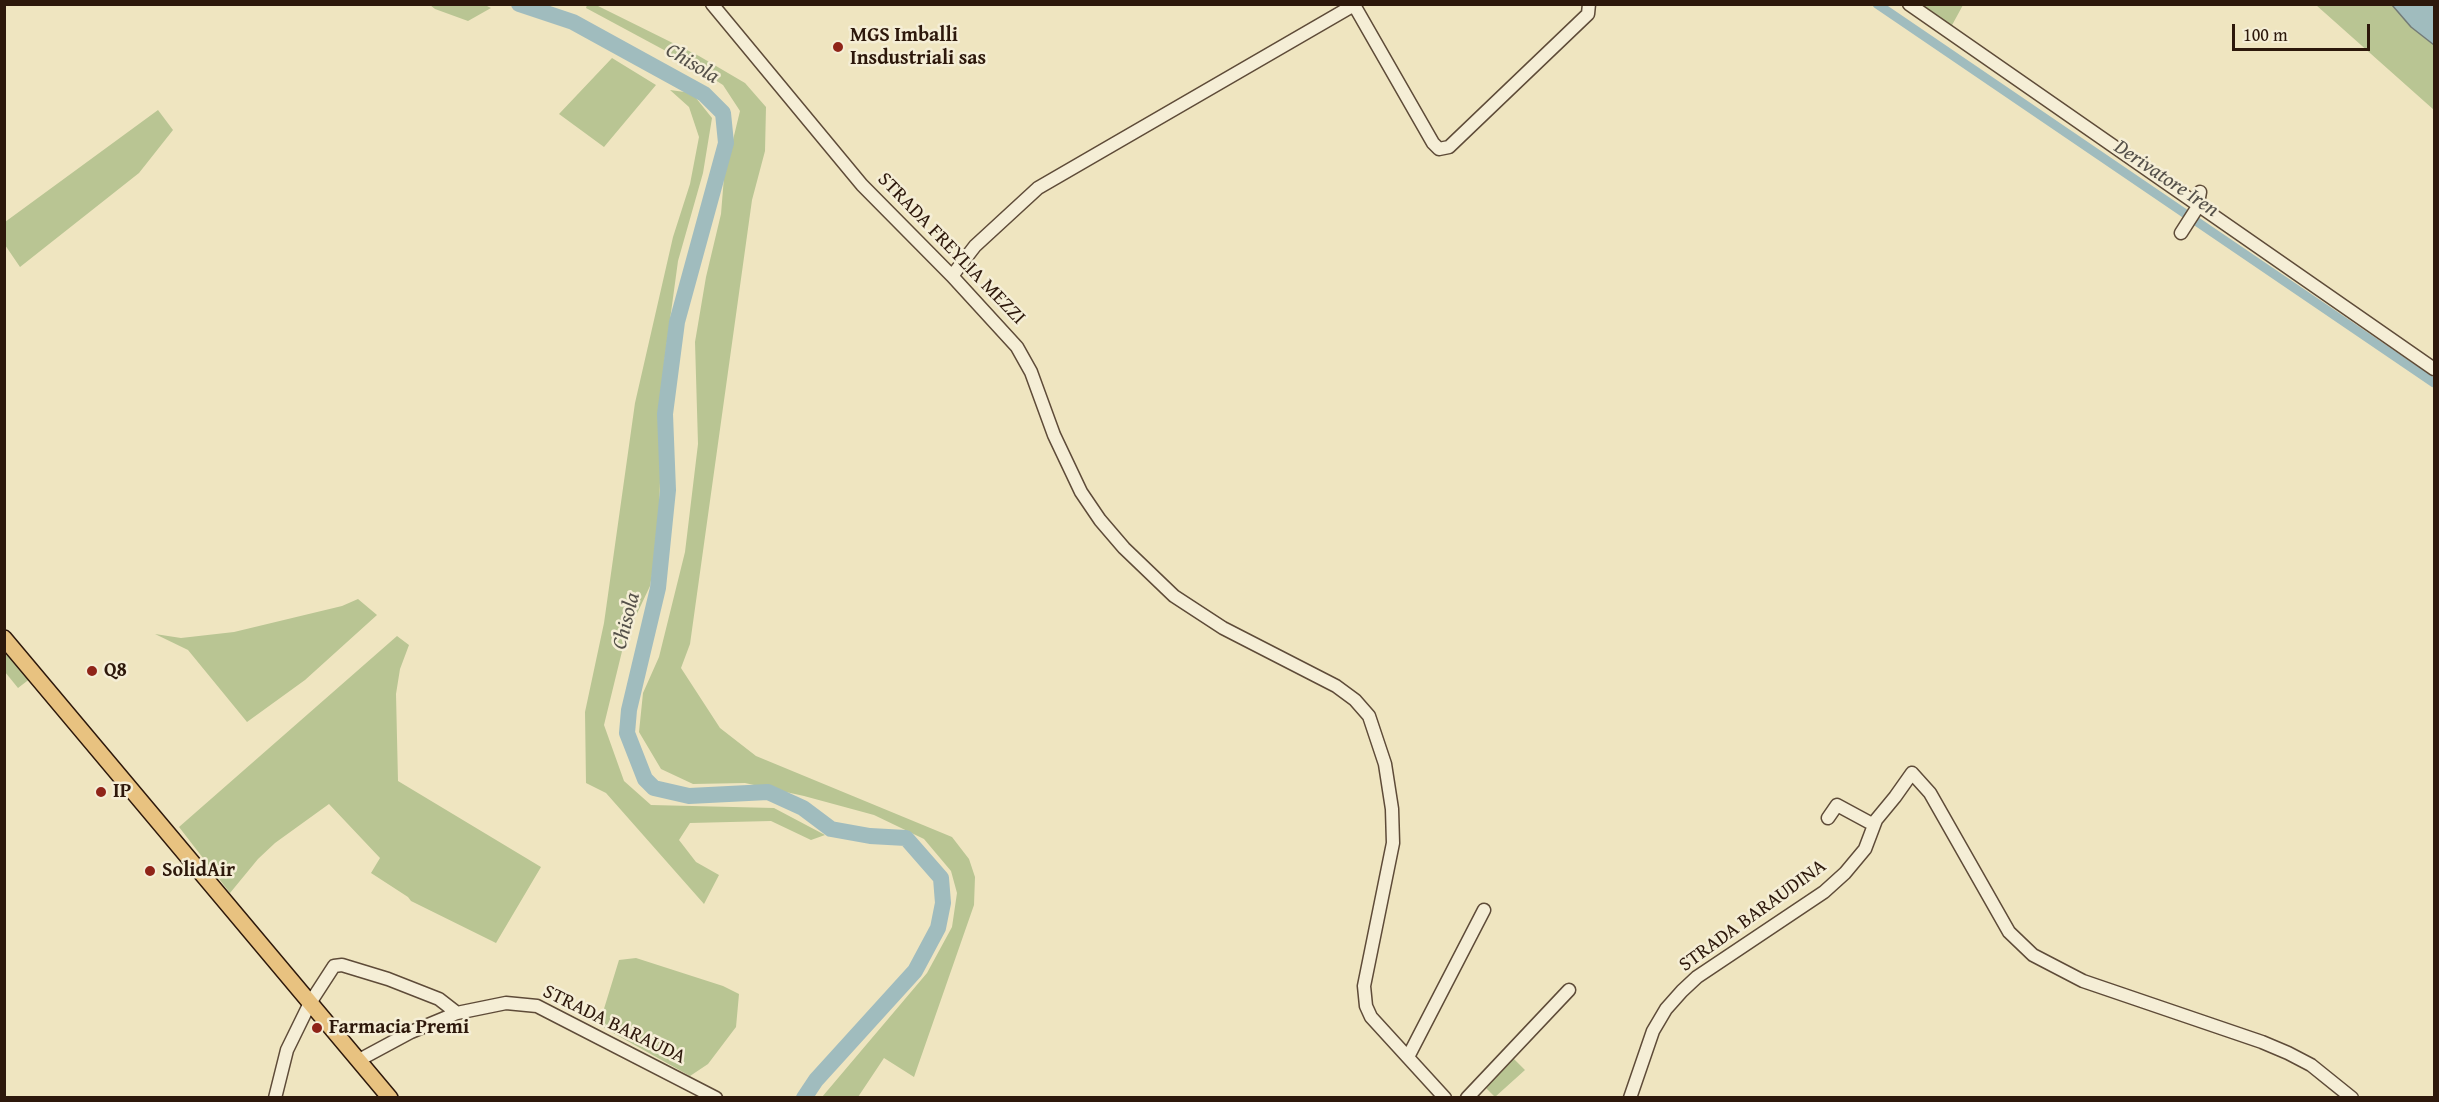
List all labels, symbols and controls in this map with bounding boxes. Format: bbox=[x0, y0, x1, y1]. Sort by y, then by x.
scale bar bbox=[2235, 12, 2373, 50]
text: 100 m bbox=[2243, 21, 2288, 48]
place label: MGS Imballi Insdustriali sas bbox=[850, 24, 986, 71]
water label: Chisola bbox=[661, 38, 723, 90]
marker: MGS Imballi Insdustriali sas bbox=[831, 40, 845, 54]
water label: Derivatore Iren bbox=[2109, 135, 2223, 223]
street label: STRADA FREYLIA MEZZI bbox=[872, 168, 1030, 330]
water label: Chisola bbox=[608, 590, 646, 652]
place label: Q8 bbox=[104, 659, 127, 683]
marker: Q8 bbox=[85, 664, 99, 678]
place label: IP bbox=[113, 780, 131, 804]
marker: IP bbox=[94, 785, 108, 799]
street label: STRADA BARAUDINA bbox=[1675, 855, 1831, 977]
place label: SolidAir bbox=[162, 859, 235, 883]
marker: SolidAir bbox=[143, 864, 157, 878]
street label: STRADA BARAUDA bbox=[539, 980, 689, 1070]
place label: Farmacia Premi bbox=[329, 1016, 469, 1040]
marker: Farmacia Premi bbox=[310, 1021, 324, 1035]

